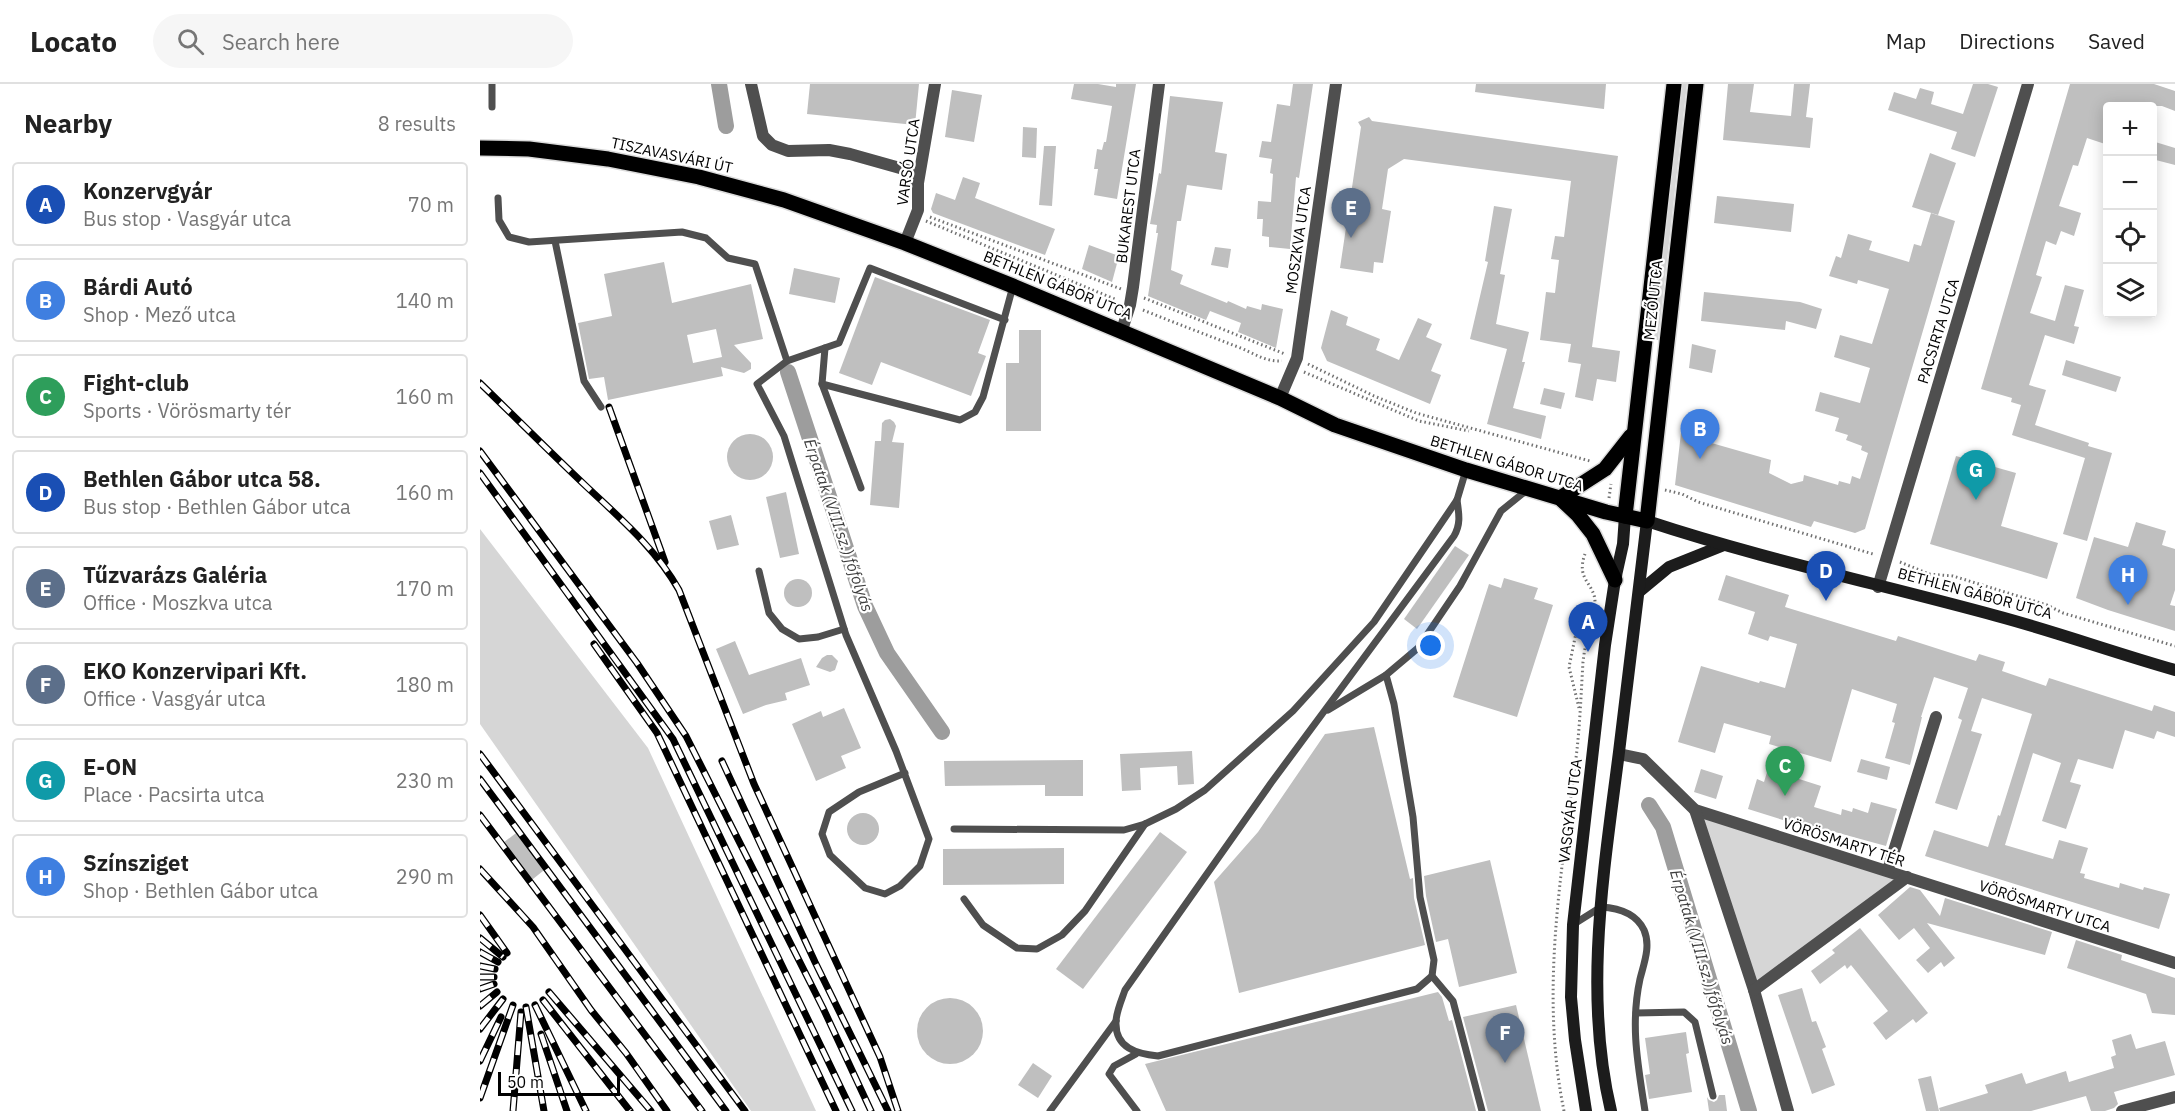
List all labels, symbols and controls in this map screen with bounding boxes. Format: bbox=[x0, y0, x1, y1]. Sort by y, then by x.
search box bbox=[153, 14, 573, 68]
text: Locato bbox=[30, 23, 117, 60]
icon: search bbox=[174, 25, 207, 58]
text: Search here bbox=[222, 27, 340, 56]
text: Map bbox=[1886, 27, 1926, 55]
text: Directions bbox=[1959, 27, 2055, 55]
text: Saved bbox=[2088, 27, 2145, 55]
map controls bbox=[2103, 102, 2157, 318]
button: + bbox=[2103, 102, 2157, 156]
text: Nearby bbox=[24, 106, 112, 140]
text: 8 results bbox=[378, 110, 456, 137]
street label: VARSÓ UTCA bbox=[892, 117, 924, 207]
street label: TISZAVASVÁRI ÚT bbox=[609, 133, 735, 177]
street label: BUKAREST UTCA bbox=[1112, 147, 1145, 264]
button: − bbox=[2103, 156, 2157, 210]
text: Konzervgyár bbox=[83, 176, 212, 205]
street label: MOSZKVA UTCA bbox=[1281, 185, 1315, 295]
pin: E bbox=[1332, 188, 1370, 238]
text: A bbox=[39, 191, 52, 218]
text: 70 m bbox=[408, 191, 454, 218]
text: Bus stop · Vasgyár utca bbox=[83, 205, 291, 232]
button: locate bbox=[2103, 210, 2157, 264]
street label: BETHLEN GÁBOR UTCA bbox=[981, 246, 1136, 324]
street label: MEZŐ UTCA bbox=[1639, 258, 1667, 341]
button: layers bbox=[2103, 264, 2157, 318]
text: Bárdi Autó bbox=[83, 272, 193, 301]
street label: PACSIRTA UTCA bbox=[1913, 276, 1963, 386]
text: B bbox=[39, 287, 52, 314]
text: 140 m bbox=[396, 287, 454, 314]
text: Shop · Mező utca bbox=[83, 301, 236, 328]
text: Fight-club bbox=[83, 368, 189, 397]
text: C bbox=[39, 383, 52, 410]
text: 160 m bbox=[396, 383, 454, 410]
text: Sports · Vörösmarty tér bbox=[83, 397, 291, 424]
pin: B bbox=[1680, 410, 1720, 459]
street label: BETHLEN GÁBOR UTCA bbox=[1428, 431, 1586, 495]
water label: Érpatak (VIII.sz.) főfolyás bbox=[800, 435, 879, 614]
pin: G bbox=[1956, 450, 1996, 500]
text: Bethlen Gábor utca 58. bbox=[83, 464, 321, 493]
text: D bbox=[39, 479, 52, 506]
text: 160 m bbox=[396, 479, 454, 506]
text: Bus stop · Bethlen Gábor utca bbox=[83, 493, 351, 520]
pin: D bbox=[1806, 552, 1846, 601]
pin: H bbox=[2108, 556, 2148, 605]
text: Tűzvarázs Galéria bbox=[83, 560, 267, 589]
street label: BETHLEN GÁBOR UTCA bbox=[1896, 563, 2055, 623]
text: E bbox=[39, 575, 52, 602]
text: 170 m bbox=[396, 575, 454, 602]
text: Office · Moszkva utca bbox=[83, 589, 272, 616]
pin: A bbox=[1568, 602, 1608, 652]
your location bbox=[1416, 631, 1445, 660]
text: EKO Konzervipari Kft. bbox=[83, 656, 307, 685]
text: F bbox=[40, 671, 51, 698]
text: 180 m bbox=[396, 671, 454, 698]
text: Office · Vasgyár utca bbox=[83, 685, 266, 712]
pin: C bbox=[1766, 746, 1804, 796]
text: E-ON bbox=[83, 752, 137, 781]
street label: VASGYÁR UTCA bbox=[1554, 757, 1586, 864]
text: G bbox=[38, 767, 53, 794]
text: 230 m bbox=[396, 767, 454, 794]
text: Place · Pacsirta utca bbox=[83, 781, 264, 808]
street label: VÖRÖSMARTY TÉR bbox=[1780, 813, 1908, 871]
text: Színsziget bbox=[83, 848, 189, 877]
text: H bbox=[38, 863, 53, 890]
text: 290 m bbox=[396, 863, 454, 890]
water label: Érpatak (VIII.sz.) főfolyás bbox=[1666, 867, 1739, 1047]
street label: VÖRÖSMARTY UTCA bbox=[1977, 876, 2114, 936]
text: Shop · Bethlen Gábor utca bbox=[83, 877, 318, 904]
pin: F bbox=[1486, 1014, 1524, 1063]
scale bar bbox=[498, 1069, 620, 1096]
text: 50 m bbox=[507, 1072, 544, 1092]

